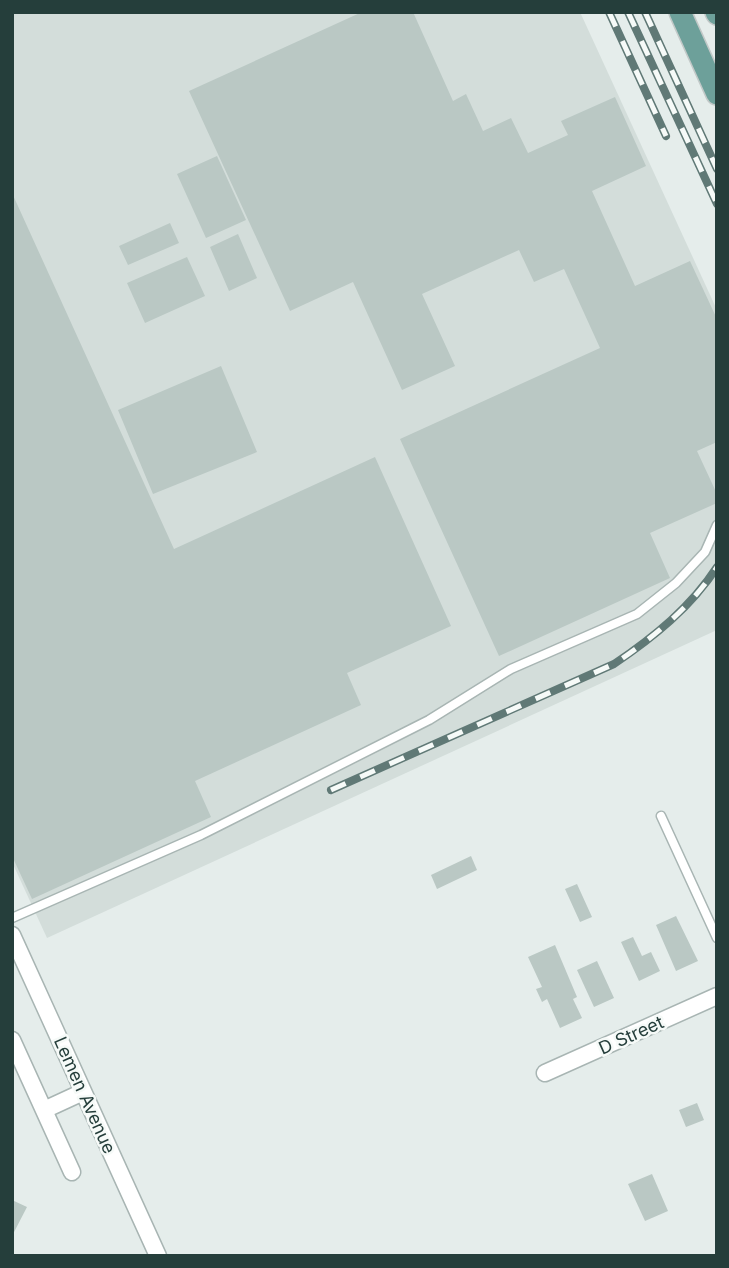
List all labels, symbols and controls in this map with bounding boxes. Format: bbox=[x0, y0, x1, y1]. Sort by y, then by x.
street label: D Street bbox=[595, 1011, 667, 1059]
street label: Lemen Avenue bbox=[50, 1033, 120, 1157]

